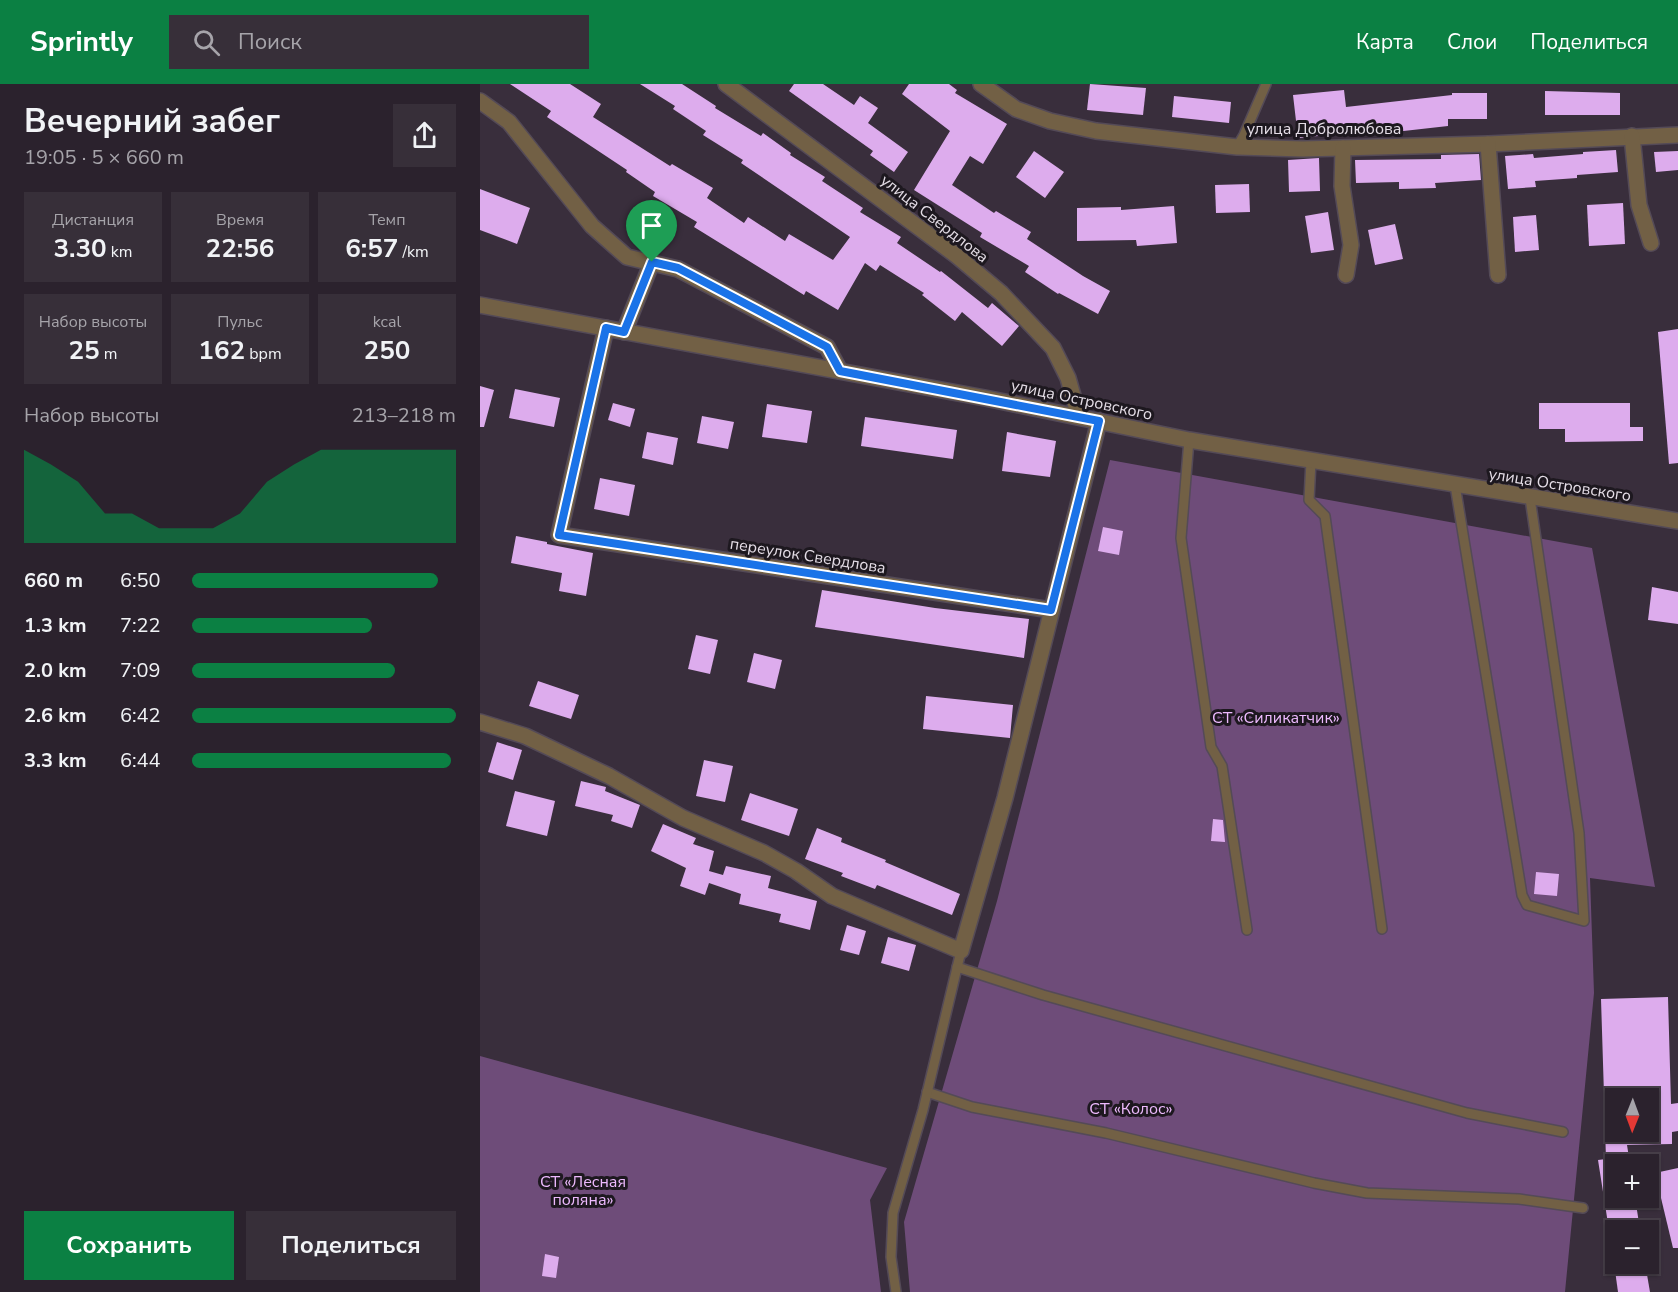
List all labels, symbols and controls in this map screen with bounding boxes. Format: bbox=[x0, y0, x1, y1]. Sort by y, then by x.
search box bbox=[169, 15, 589, 69]
text: Sprintly bbox=[30, 23, 133, 61]
icon: search bbox=[190, 26, 223, 59]
text: Поиск bbox=[238, 27, 302, 57]
text: Карта bbox=[1356, 28, 1414, 56]
text: Слои bbox=[1447, 28, 1497, 56]
text: Поделиться bbox=[1530, 28, 1648, 56]
text: Вечерний забег bbox=[24, 99, 280, 144]
button: share bbox=[393, 104, 456, 167]
street label: улица Добролюбова bbox=[1247, 118, 1401, 140]
text: 19:05 · 5 × 660 m bbox=[24, 144, 184, 171]
street label: улица Свердлова bbox=[876, 170, 993, 268]
pin bbox=[626, 200, 677, 262]
text: Дистанция bbox=[52, 209, 134, 231]
text: Время bbox=[216, 209, 264, 231]
text: Темп bbox=[369, 209, 405, 231]
icon: arrive bbox=[635, 209, 668, 242]
text: 3.30 bbox=[53, 231, 107, 266]
text: 22:56 bbox=[206, 231, 274, 266]
text: 6:57 bbox=[345, 231, 398, 266]
text: km bbox=[107, 241, 133, 263]
text: /km bbox=[398, 241, 429, 263]
text: Набор высоты bbox=[39, 311, 147, 333]
text: Пульс bbox=[217, 311, 263, 333]
text: kcal bbox=[373, 311, 401, 333]
text: 25 bbox=[68, 333, 100, 368]
text: 162 bbox=[198, 333, 245, 368]
text: 250 bbox=[364, 333, 410, 368]
text: m bbox=[100, 343, 118, 365]
text: bpm bbox=[245, 343, 282, 365]
street label: улица Островского bbox=[1009, 374, 1155, 426]
text: Набор высоты bbox=[24, 402, 159, 429]
text: 213–218 m bbox=[352, 402, 456, 429]
street label: улица Островского bbox=[1487, 463, 1633, 507]
street label: переулок Свердлова bbox=[728, 533, 887, 579]
text: 660 m bbox=[24, 567, 83, 594]
text: 6:50 bbox=[120, 567, 161, 594]
text: 1.3 km bbox=[24, 612, 87, 639]
text: 7:22 bbox=[120, 612, 161, 639]
text: 2.0 km bbox=[24, 657, 87, 684]
text: 7:09 bbox=[120, 657, 161, 684]
text: 2.6 km bbox=[24, 702, 87, 729]
text: 6:42 bbox=[120, 702, 161, 729]
park label: СТ «Силикатчик» bbox=[1212, 707, 1340, 729]
text: 3.3 km bbox=[24, 747, 87, 774]
text: 6:44 bbox=[120, 747, 161, 774]
north arrow bbox=[1605, 1088, 1659, 1142]
map controls bbox=[1605, 1088, 1659, 1274]
park label: СТ «Колос» bbox=[1089, 1098, 1173, 1120]
button: + bbox=[1605, 1154, 1659, 1208]
park label: СТ «Лесная поляна» bbox=[540, 1171, 626, 1211]
button: Сохранить bbox=[24, 1211, 234, 1280]
button: Поделиться bbox=[246, 1211, 456, 1280]
button: − bbox=[1605, 1220, 1659, 1274]

